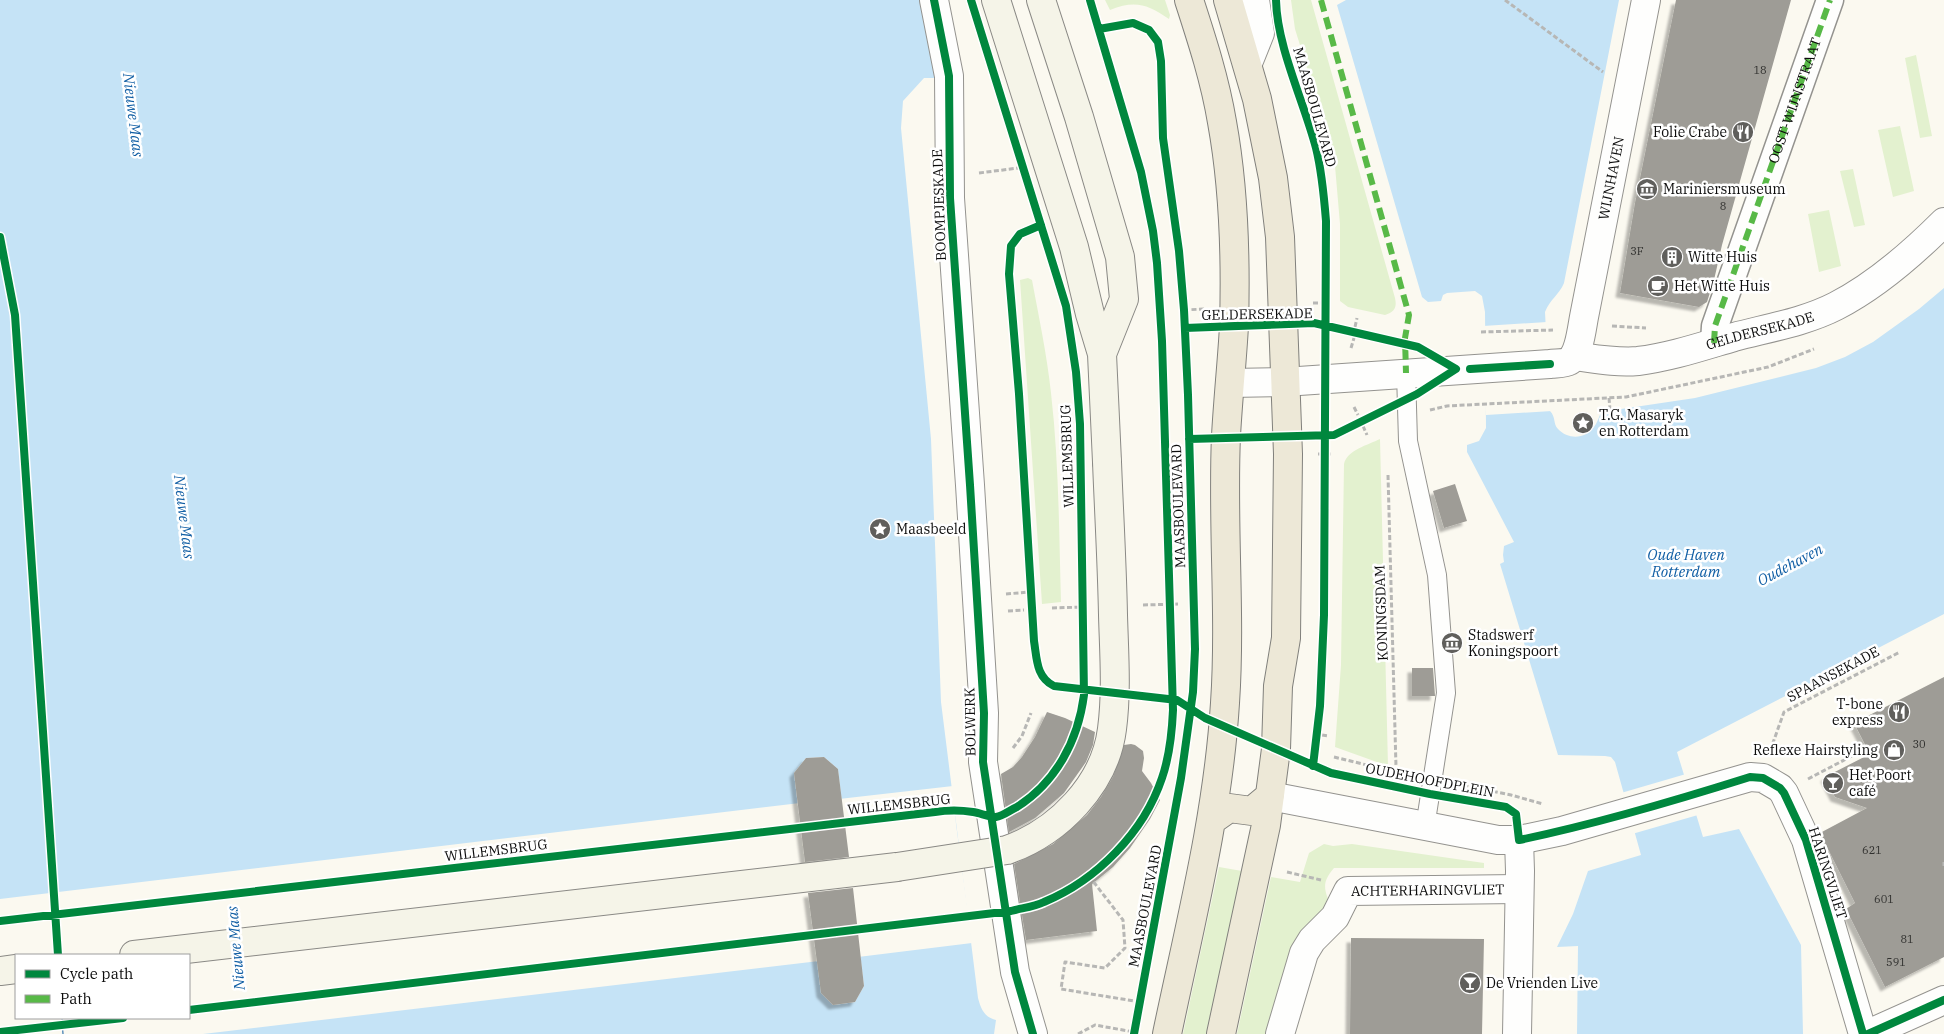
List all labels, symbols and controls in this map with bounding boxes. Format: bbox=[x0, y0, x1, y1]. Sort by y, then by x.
street label: OOST-WIJNSTRAAT bbox=[1764, 35, 1825, 166]
street label: MAASBOULEVARD bbox=[1289, 45, 1341, 169]
house number: 18 bbox=[1753, 63, 1767, 77]
water label: Nieuwe Maas bbox=[119, 71, 148, 158]
restaurant icon: Folie Crabe bbox=[1731, 120, 1755, 144]
place label: Folie Crabe bbox=[1653, 123, 1727, 141]
street label: WIJNHAVEN bbox=[1594, 135, 1628, 221]
street label: BOOMPJESKADE bbox=[928, 149, 950, 261]
museum icon: Mariniersmuseum bbox=[1635, 177, 1659, 201]
place label: Mariniersmuseum bbox=[1663, 180, 1786, 198]
house number: 8 bbox=[1720, 199, 1726, 213]
house number: 3F bbox=[1630, 244, 1644, 258]
building icon: Witte Huis bbox=[1660, 245, 1684, 269]
place label: Witte Huis bbox=[1688, 248, 1757, 266]
cafe icon: Het Witte Huis bbox=[1646, 274, 1670, 298]
place label: Het Witte Huis bbox=[1674, 277, 1770, 295]
street label: GELDERSEKADE bbox=[1201, 304, 1313, 324]
street label: GELDERSEKADE bbox=[1704, 307, 1816, 354]
street label: WILLEMSBRUG bbox=[1056, 404, 1078, 508]
place label: T.G. Masaryk en Rotterdam bbox=[1599, 406, 1689, 440]
place icon: T.G. Masaryk en Rotterdam bbox=[1571, 411, 1595, 435]
street label: MAASBOULEVARD bbox=[1167, 444, 1189, 568]
water label: Nieuwe Maas bbox=[170, 473, 199, 560]
place icon: Maasbeeld bbox=[868, 517, 892, 541]
place label: Maasbeeld bbox=[896, 520, 967, 538]
water label: Oudehaven bbox=[1754, 539, 1826, 590]
water label: Oude Haven Rotterdam bbox=[1647, 545, 1725, 581]
street label: KONINGSDAM bbox=[1370, 565, 1392, 661]
place label: Stadswerf Koningspoort bbox=[1468, 626, 1558, 660]
museum icon: Stadswerf Koningspoort bbox=[1440, 631, 1464, 655]
street label: SPAANSEKADE bbox=[1784, 642, 1882, 706]
street label: BOLWERK bbox=[960, 687, 980, 757]
place label: T-bone express bbox=[1832, 695, 1883, 729]
restaurant icon: T-bone express bbox=[1887, 700, 1911, 724]
house number: 30 bbox=[1912, 737, 1926, 751]
shop icon: Reflexe Hairstyling bbox=[1882, 738, 1906, 762]
place label: Reflexe Hairstyling bbox=[1753, 741, 1878, 759]
street label: OUDEHOOFDPLEIN bbox=[1364, 759, 1496, 801]
place label: Het Poort café bbox=[1849, 766, 1911, 800]
bar icon: Het Poort café bbox=[1821, 771, 1845, 795]
street label: WILLEMSBRUG bbox=[847, 790, 951, 818]
street label: HARINGVLIET bbox=[1805, 824, 1851, 922]
street label: WILLEMSBRUG bbox=[444, 835, 548, 865]
street label: MAASBOULEVARD bbox=[1124, 843, 1166, 969]
house number: 621 bbox=[1862, 843, 1882, 857]
street label: ACHTERHARINGVLIET bbox=[1351, 880, 1504, 900]
house number: 601 bbox=[1874, 892, 1894, 906]
water label: Nieuwe Maas bbox=[222, 905, 249, 992]
house number: 81 bbox=[1900, 932, 1914, 946]
legend bbox=[15, 954, 190, 1019]
house number: 591 bbox=[1886, 955, 1906, 969]
text: Cycle path bbox=[60, 964, 133, 983]
bar icon: De Vrienden Live bbox=[1458, 971, 1482, 995]
place label: De Vrienden Live bbox=[1486, 974, 1598, 992]
text: Path bbox=[60, 989, 92, 1008]

